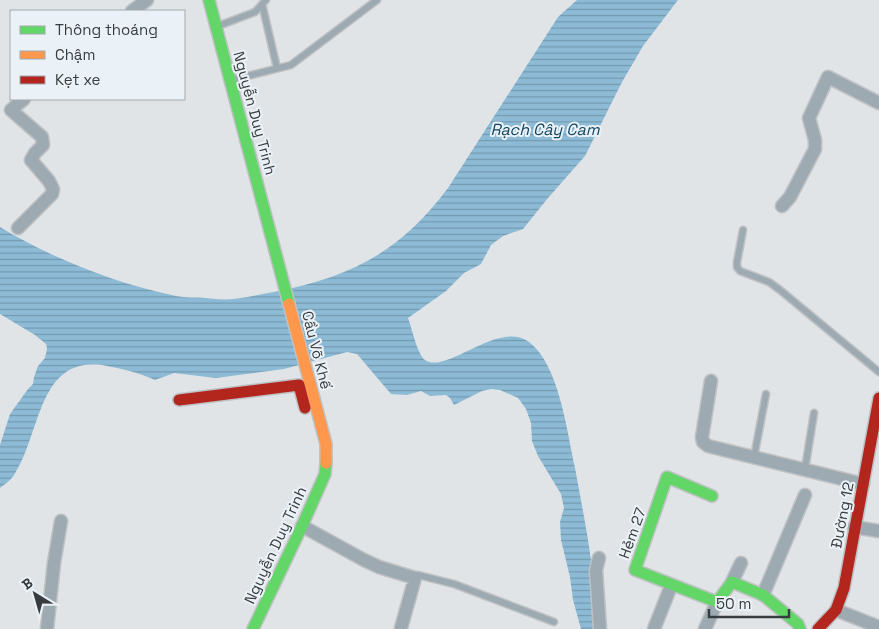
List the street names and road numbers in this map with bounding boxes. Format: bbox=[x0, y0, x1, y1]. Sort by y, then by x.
street label: Nguyễn Duy Trinh bbox=[229, 49, 281, 177]
street label: Cầu Võ Khế bbox=[298, 309, 336, 391]
street label: Đường 12 bbox=[826, 480, 858, 550]
street label: Nguyễn Duy Trinh bbox=[240, 483, 310, 607]
street label: Hẻm 27 bbox=[614, 505, 650, 561]

